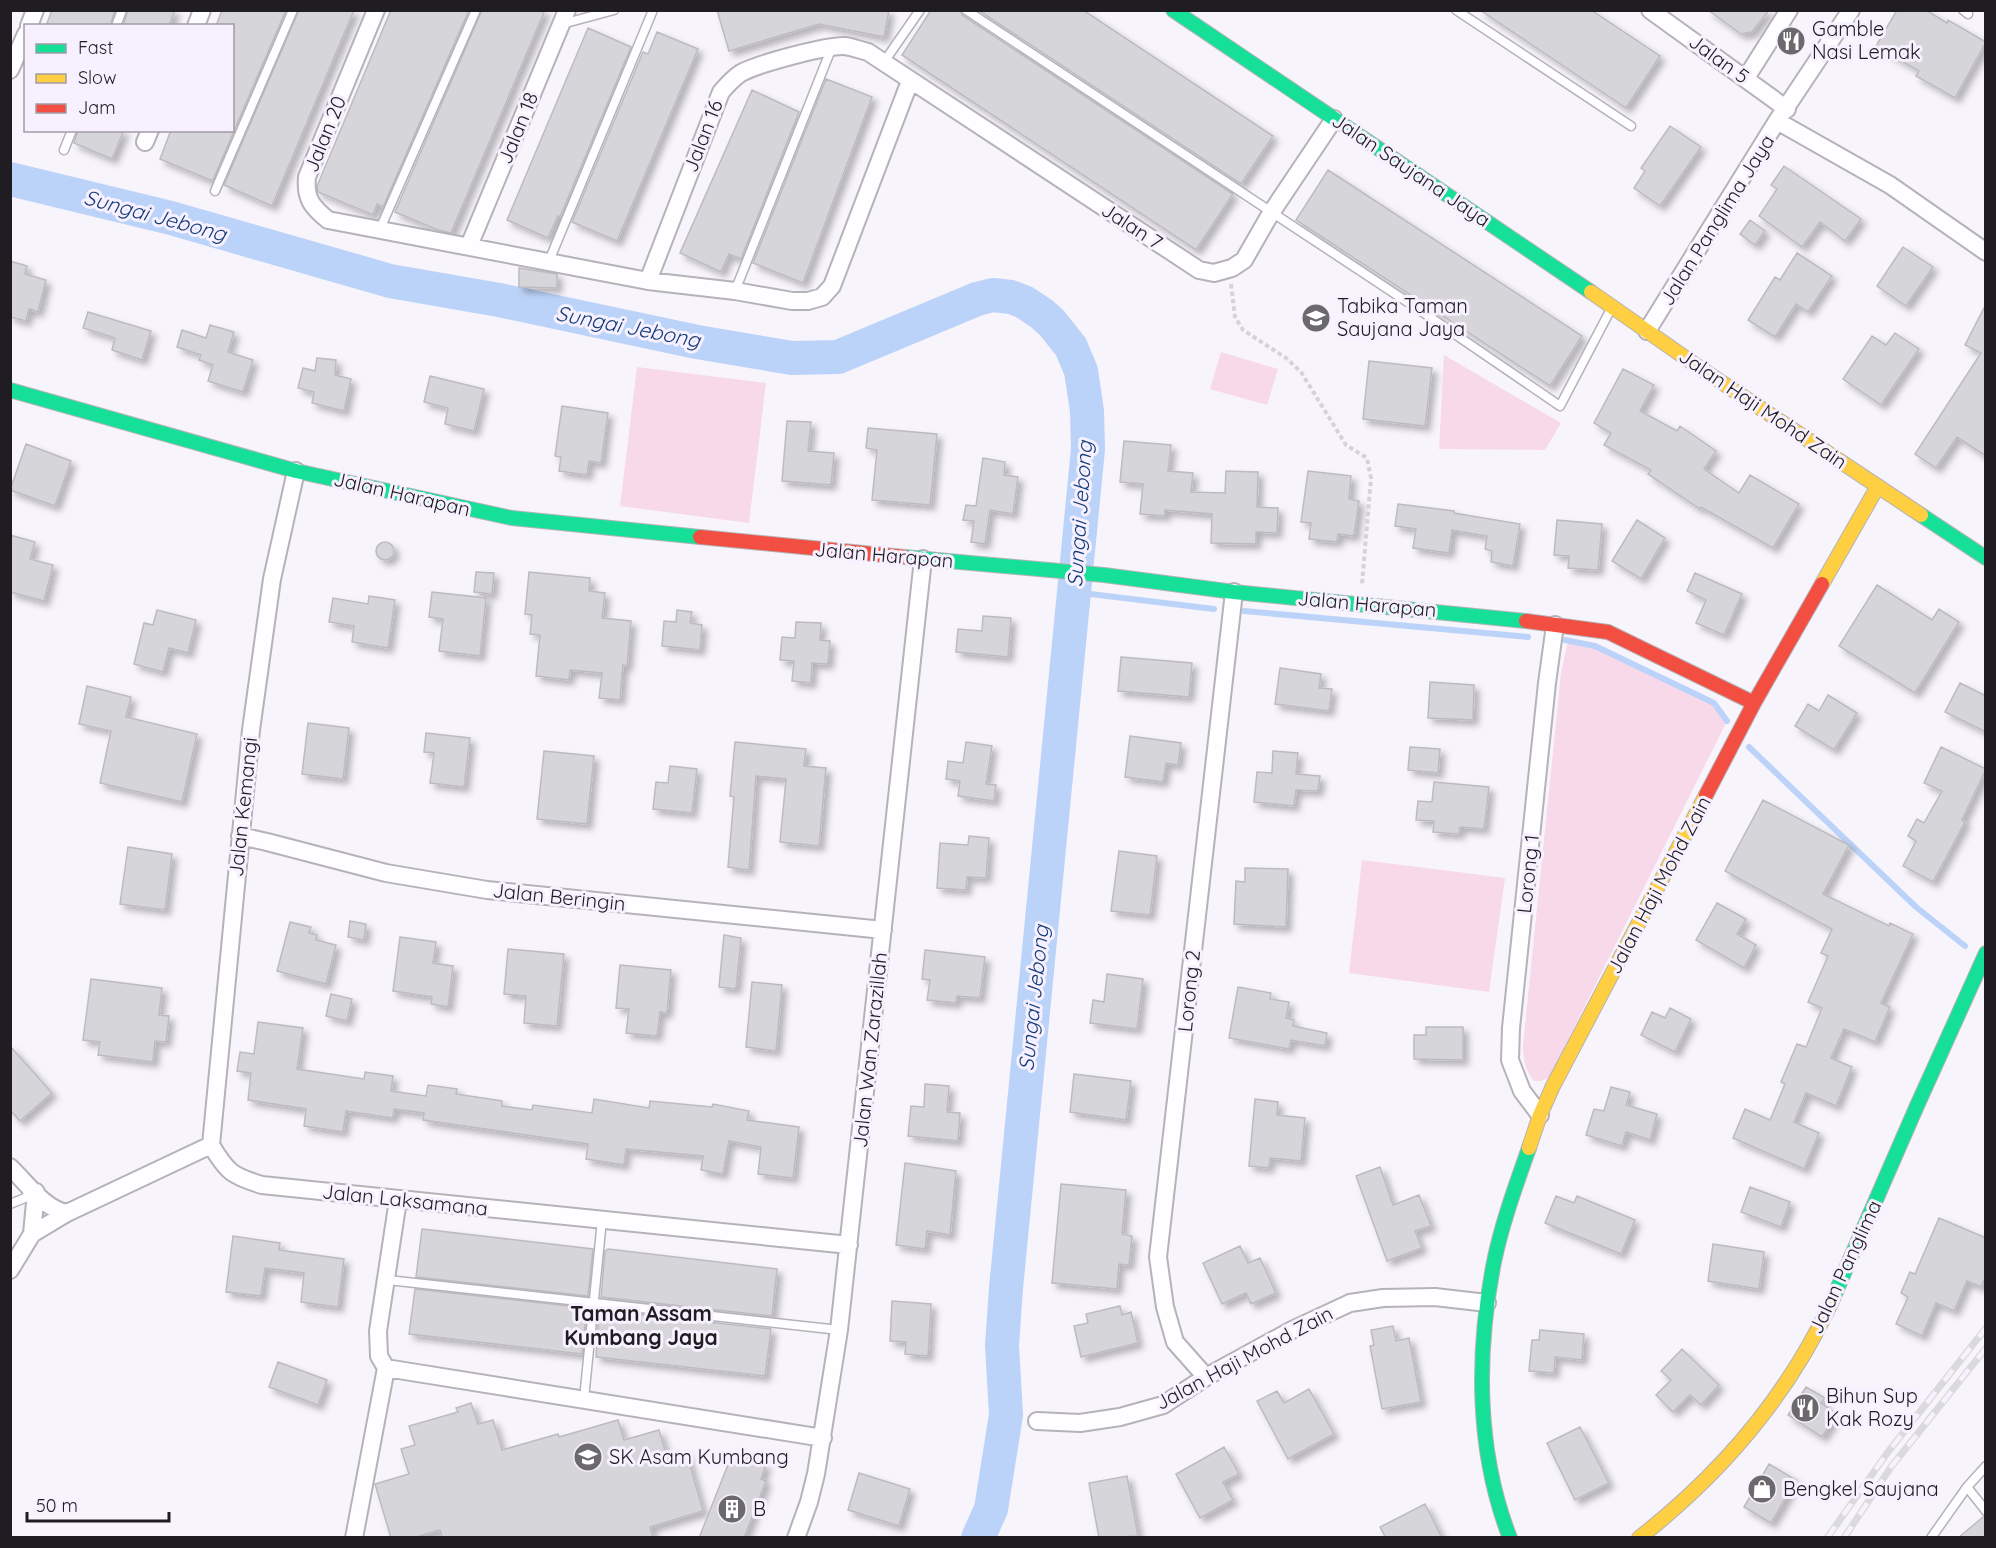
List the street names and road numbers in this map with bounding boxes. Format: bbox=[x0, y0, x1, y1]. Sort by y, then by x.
street label: Jalan 5 bbox=[1684, 28, 1754, 89]
street label: Jalan 18 bbox=[492, 88, 543, 167]
street label: Jalan 20 bbox=[298, 92, 351, 176]
street label: Jalan 16 bbox=[677, 96, 728, 176]
street label: Jalan Saujana Jaya bbox=[1327, 107, 1495, 232]
street label: Jalan Panglima Jaya bbox=[1654, 130, 1779, 310]
street label: Jalan 7 bbox=[1097, 197, 1167, 254]
street label: Jalan Haji Mohd Zain bbox=[1674, 343, 1852, 474]
street label: Jalan Harapan bbox=[331, 466, 473, 521]
street label: Jalan Harapan bbox=[814, 536, 954, 573]
street label: Jalan Harapan bbox=[1297, 585, 1437, 622]
street label: Jalan Kemangi bbox=[223, 736, 262, 878]
street label: Jalan Haji Mohd Zain bbox=[1601, 792, 1716, 978]
street label: Lorong 1 bbox=[1511, 833, 1544, 915]
street label: Jalan Beringin bbox=[491, 877, 627, 916]
street label: Lorong 2 bbox=[1172, 949, 1205, 1033]
street label: Jalan Wan Zarazillah bbox=[847, 951, 892, 1149]
street label: Jalan Laksamana bbox=[321, 1178, 489, 1221]
street label: Jalan Panglima bbox=[1803, 1196, 1886, 1338]
street label: Jalan Haji Mohd Zain bbox=[1151, 1300, 1337, 1415]

